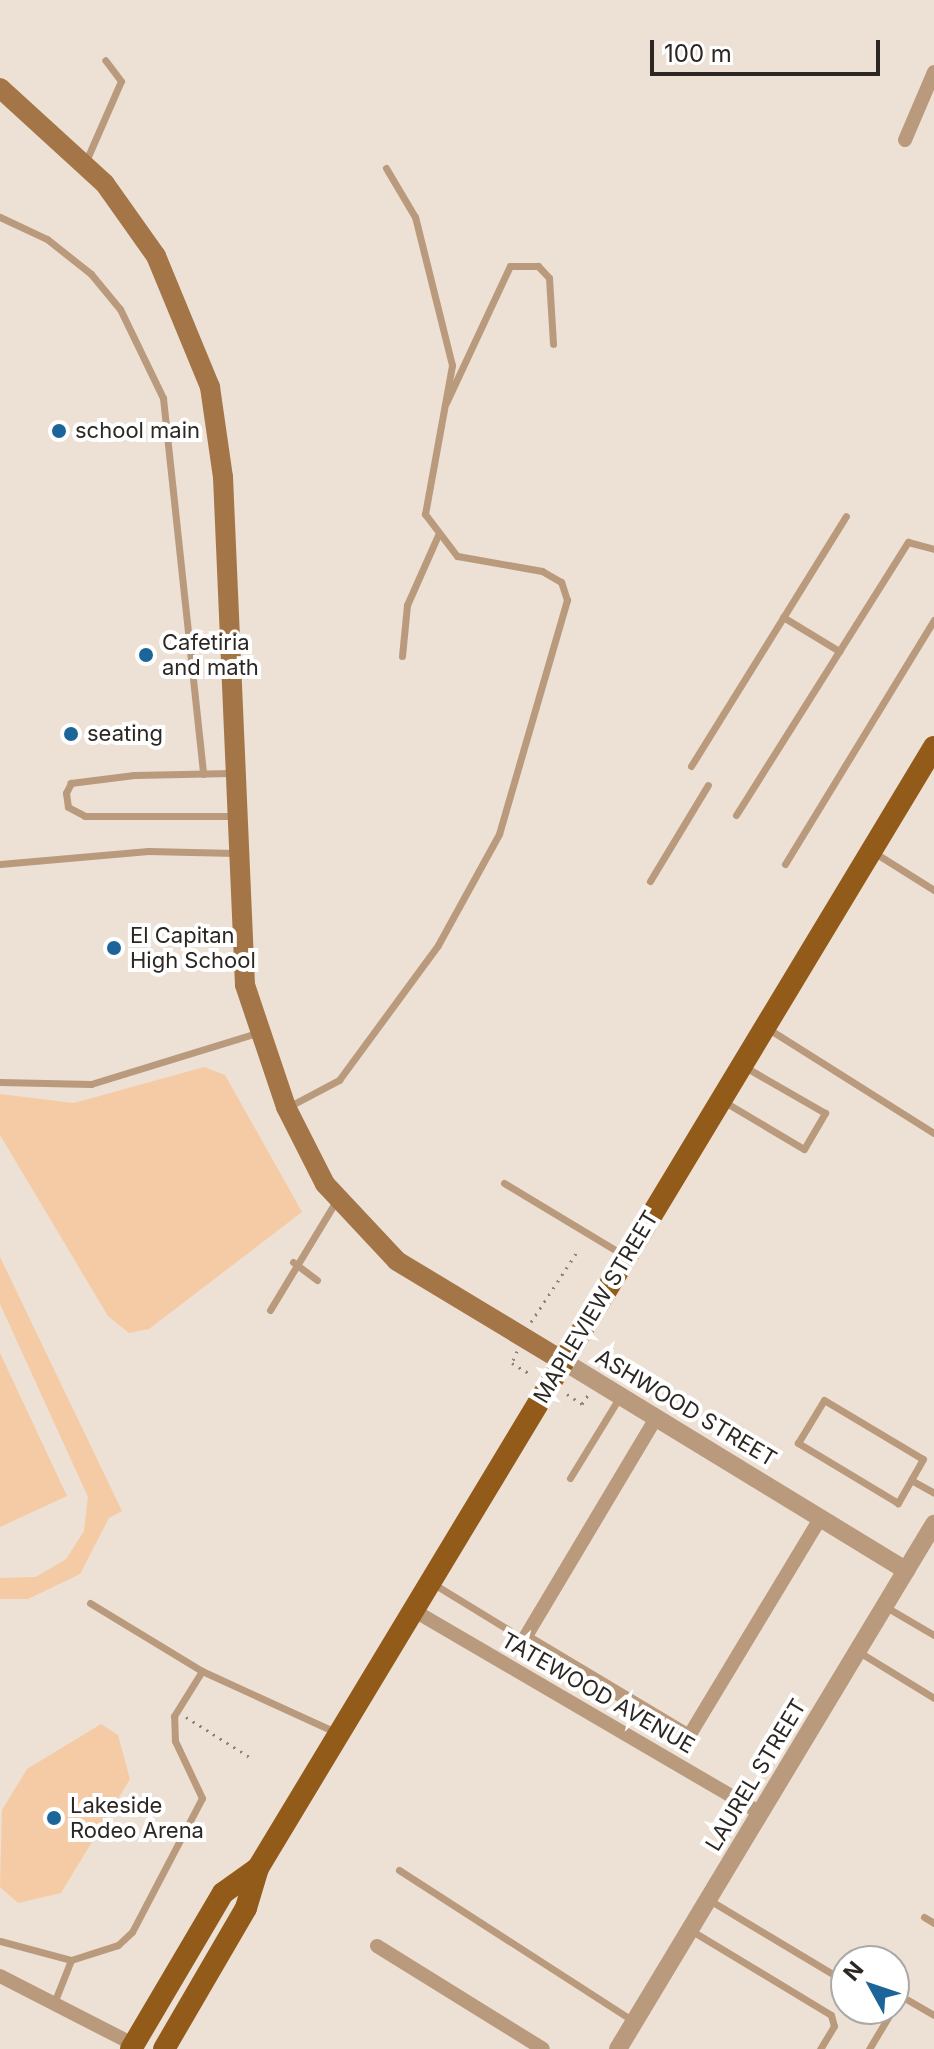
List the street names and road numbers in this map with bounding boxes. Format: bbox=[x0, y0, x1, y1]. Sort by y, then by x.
street label: MAPLEVIEW STREET bbox=[528, 1206, 664, 1408]
street label: ASHWOOD STREET bbox=[591, 1344, 781, 1472]
street label: TATEWOOD AVENUE bbox=[497, 1627, 699, 1759]
street label: LAUREL STREET bbox=[700, 1694, 812, 1856]

